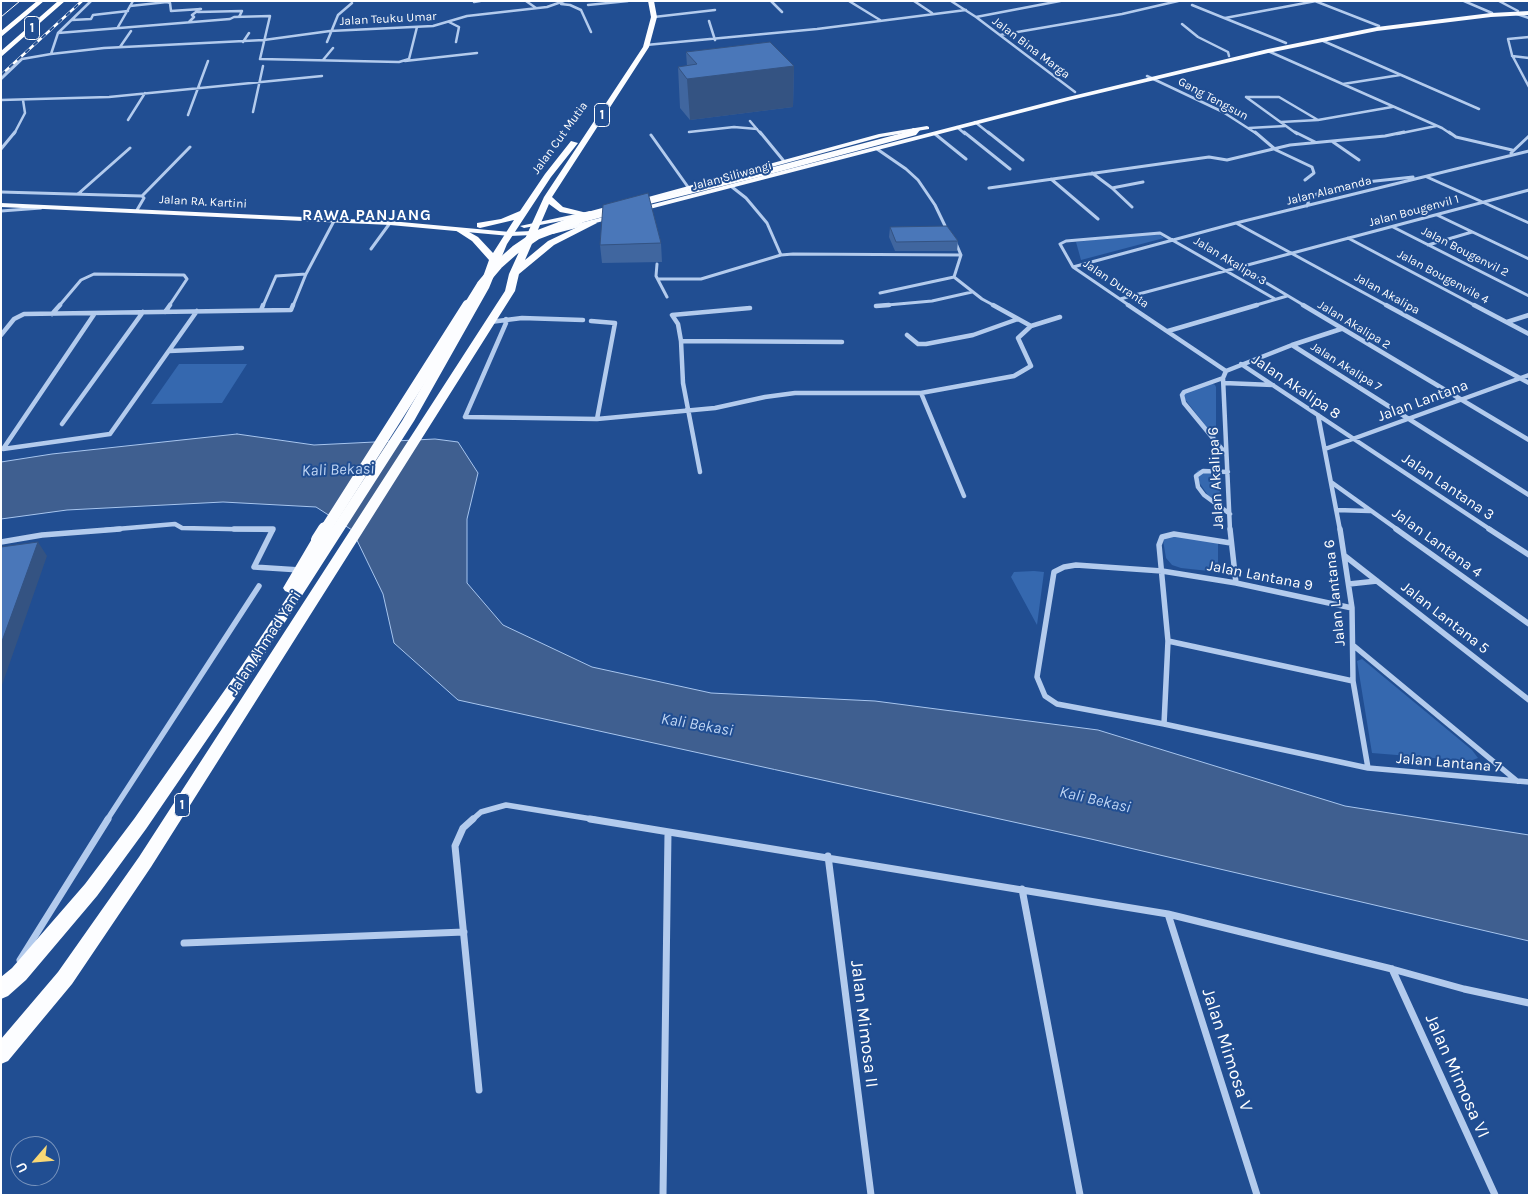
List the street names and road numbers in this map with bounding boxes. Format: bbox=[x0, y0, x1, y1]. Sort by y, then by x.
street label: Jalan Teuku Umar bbox=[339, 9, 437, 29]
street label: Jalan Bina Marga bbox=[989, 14, 1073, 82]
road number: 1 bbox=[24, 16, 40, 40]
street label: Gang Tengsun bbox=[1175, 74, 1251, 124]
street label: Jalan Cut Mutia bbox=[529, 99, 591, 177]
road number: 1 bbox=[594, 104, 610, 126]
street label: Jalan Siliwangi bbox=[690, 158, 774, 194]
street label: Jalan Alamanda bbox=[1285, 173, 1373, 209]
street label: Jalan Bougenvil 1 bbox=[1367, 192, 1461, 230]
street label: Jalan RA. Kartini bbox=[159, 193, 247, 211]
street label: Jalan Bougenvil 2 bbox=[1419, 224, 1511, 280]
street label: Jalan Akalipa 3 bbox=[1191, 234, 1269, 288]
street label: Jalan Bougenvile 4 bbox=[1395, 247, 1491, 307]
street label: Jalan Duranta bbox=[1080, 257, 1152, 311]
street label: Jalan Akalipa bbox=[1352, 270, 1422, 318]
street label: Jalan Akalipa 2 bbox=[1315, 298, 1393, 352]
street label: Jalan Akalipa 7 bbox=[1308, 339, 1384, 395]
street label: Jalan Akalipa 8 bbox=[1248, 351, 1344, 423]
street label: Jalan Lantana bbox=[1375, 376, 1471, 426]
street label: Jalan Akalipa 6 bbox=[1204, 426, 1228, 530]
street label: Jalan Lantana 3 bbox=[1398, 450, 1498, 524]
street label: Jalan Lantana 4 bbox=[1388, 504, 1486, 582]
street label: Jalan Lantana 6 bbox=[1320, 539, 1350, 647]
street label: Jalan Lantana 9 bbox=[1206, 557, 1314, 595]
street label: Jalan Lantana 5 bbox=[1397, 578, 1493, 658]
street label: Jalan Ahmad Yani bbox=[225, 587, 305, 699]
street label: Jalan Lantana 7 bbox=[1396, 749, 1502, 777]
road number: 1 bbox=[174, 794, 190, 816]
street label: Jalan Mimosa II bbox=[845, 959, 883, 1089]
street label: Jalan Mimosa V bbox=[1197, 986, 1257, 1114]
street label: Jalan Mimosa VI bbox=[1420, 1011, 1494, 1141]

